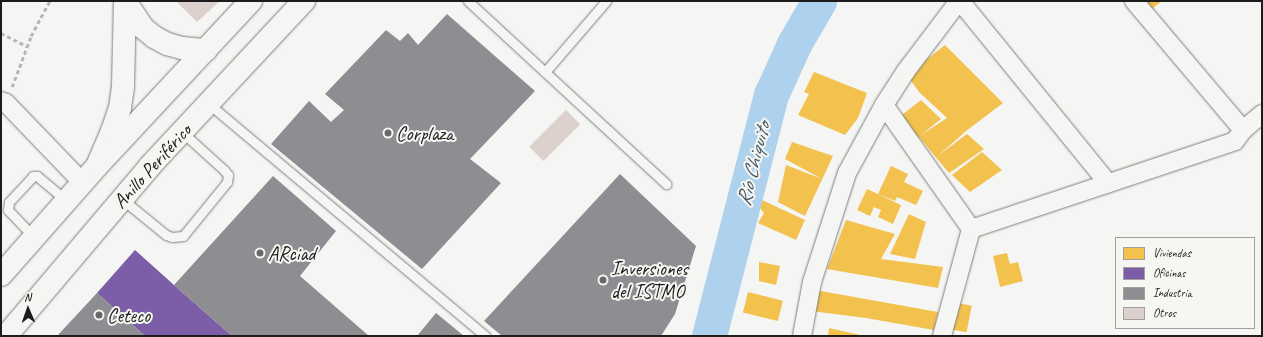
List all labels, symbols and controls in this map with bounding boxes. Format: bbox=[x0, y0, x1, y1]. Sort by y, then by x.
street label: Anillo Periférico bbox=[108, 119, 196, 213]
water label: Río Chiquito bbox=[730, 120, 776, 208]
place label: Corplaza bbox=[396, 121, 453, 145]
marker: Corplaza bbox=[383, 128, 393, 138]
legend bbox=[1115, 237, 1255, 329]
place label: ARciad bbox=[268, 241, 315, 265]
text: Viviendas bbox=[1153, 245, 1191, 261]
marker: ARciad bbox=[255, 248, 265, 258]
place label: Inversiones del ISTMO bbox=[611, 256, 688, 303]
text: Oficinas bbox=[1153, 265, 1185, 281]
marker: Inversiones del ISTMO bbox=[598, 275, 608, 285]
text: Industria bbox=[1153, 285, 1192, 301]
north arrow bbox=[8, 289, 48, 329]
text: N bbox=[24, 290, 31, 304]
place label: Ceteco bbox=[107, 303, 150, 327]
text: Otros bbox=[1153, 305, 1176, 321]
marker: Ceteco bbox=[94, 310, 104, 320]

